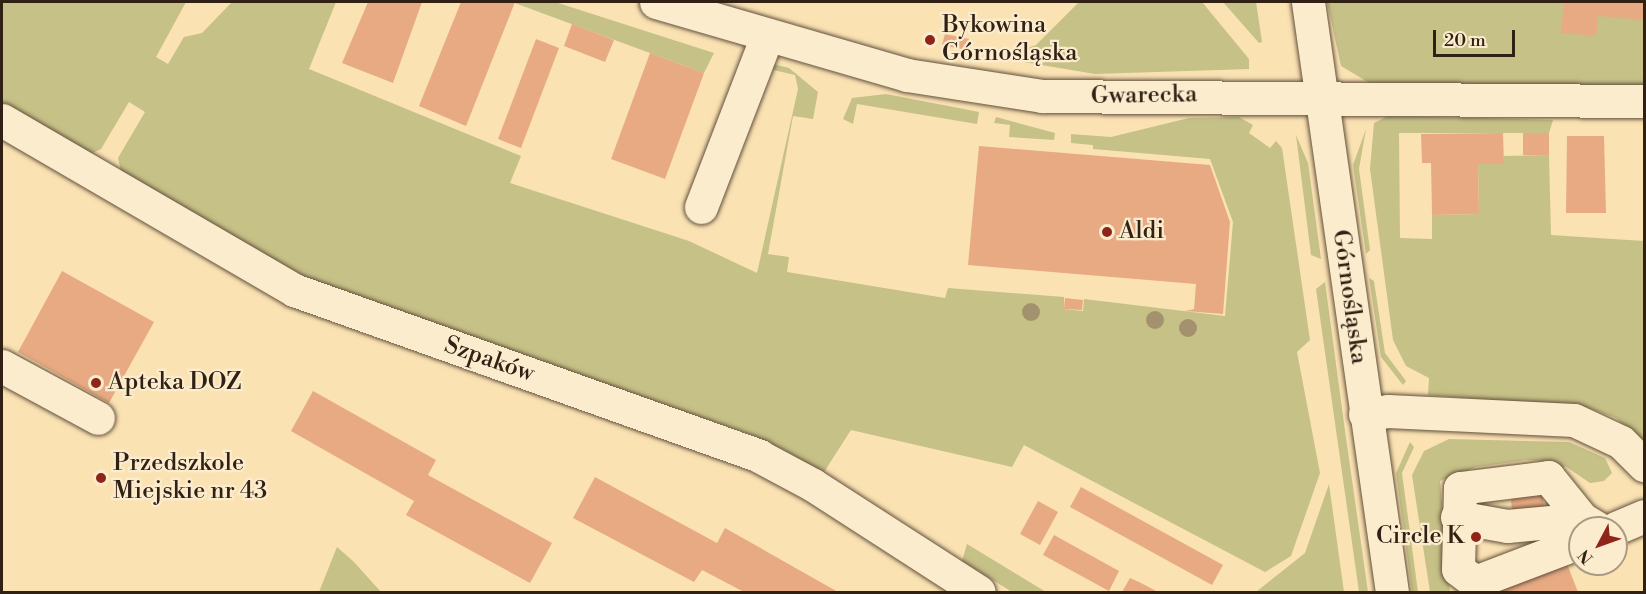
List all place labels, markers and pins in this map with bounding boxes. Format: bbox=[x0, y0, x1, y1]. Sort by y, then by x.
place label: Bykowina Górnośląska bbox=[942, 12, 1077, 68]
marker: Bykowina Górnośląska bbox=[923, 33, 937, 47]
place label: Aldi bbox=[1119, 218, 1164, 246]
marker: Aldi bbox=[1100, 225, 1114, 239]
place label: Apteka DOZ bbox=[108, 369, 242, 397]
marker: Apteka DOZ bbox=[89, 376, 103, 390]
place label: Przedszkole Miejskie nr 43 bbox=[113, 450, 267, 506]
marker: Przedszkole Miejskie nr 43 bbox=[94, 471, 108, 485]
place label: Circle K bbox=[1376, 523, 1464, 551]
marker: Circle K bbox=[1469, 530, 1483, 544]

